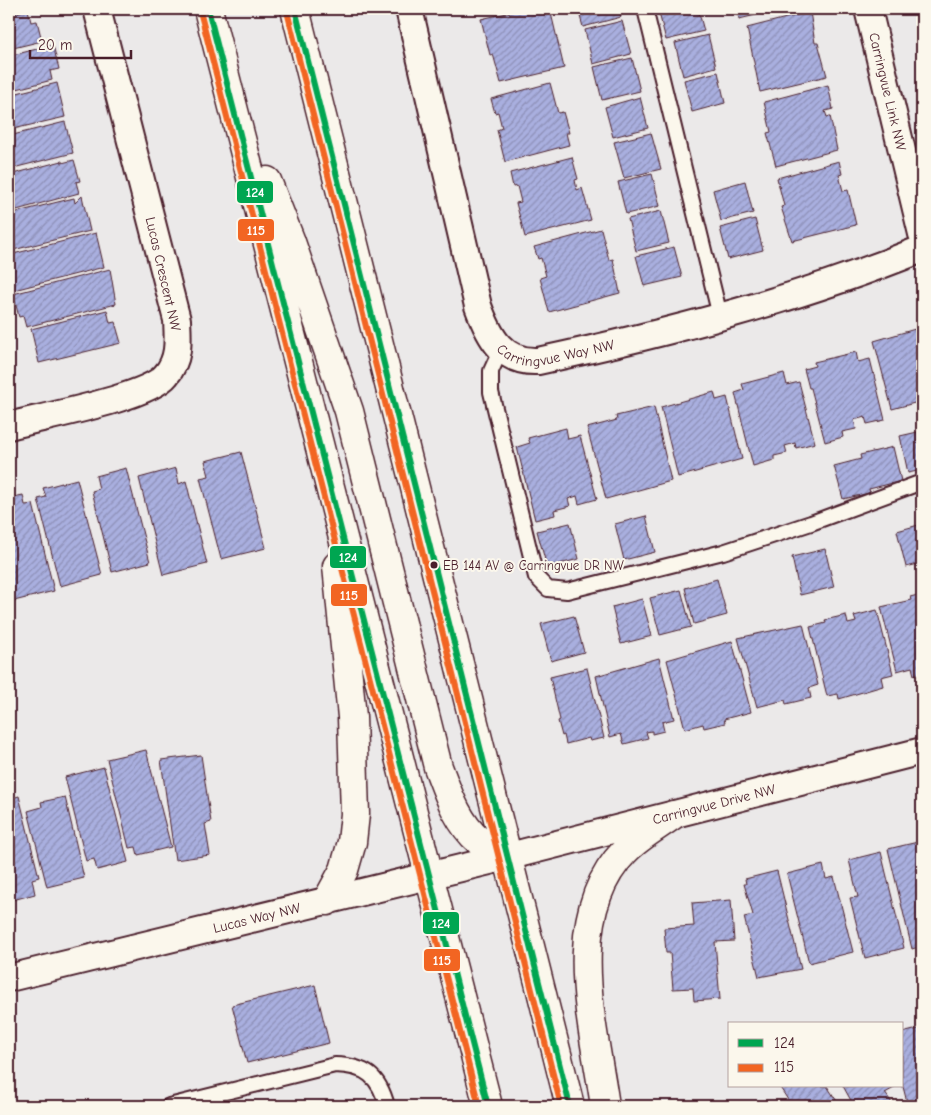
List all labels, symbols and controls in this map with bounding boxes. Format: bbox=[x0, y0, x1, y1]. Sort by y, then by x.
scale bar bbox=[30, 28, 131, 60]
street label: Carringvue Link NW bbox=[865, 31, 910, 153]
text: 20 m bbox=[38, 36, 72, 54]
line badge: 124 bbox=[236, 180, 274, 204]
text: 124 bbox=[246, 184, 265, 201]
street label: Lucas Crescent NW bbox=[142, 215, 185, 334]
line badge: 115 bbox=[237, 218, 275, 242]
text: 115 bbox=[247, 222, 265, 239]
street label: Carringvue Way NW bbox=[498, 332, 618, 350]
text: Carringvue Way NW bbox=[493, 335, 617, 370]
line badge: 124 bbox=[329, 545, 367, 569]
text: 124 bbox=[339, 549, 358, 566]
place label: EB 144 AV @ Carringvue DR NW bbox=[443, 558, 625, 573]
marker: EB 144 AV @ Carringvue DR NW bbox=[429, 560, 439, 570]
line badge: 115 bbox=[330, 583, 368, 607]
text: 115 bbox=[340, 587, 358, 604]
street label: Carringvue Drive NW bbox=[651, 780, 778, 828]
street label: Lucas Way NW bbox=[211, 899, 303, 936]
line badge: 124 bbox=[422, 911, 460, 935]
text: 124 bbox=[432, 915, 451, 932]
line badge: 115 bbox=[423, 948, 461, 972]
text: 115 bbox=[433, 952, 451, 969]
legend bbox=[728, 1022, 904, 1088]
text: 124 bbox=[774, 1034, 795, 1052]
text: 115 bbox=[774, 1058, 794, 1076]

